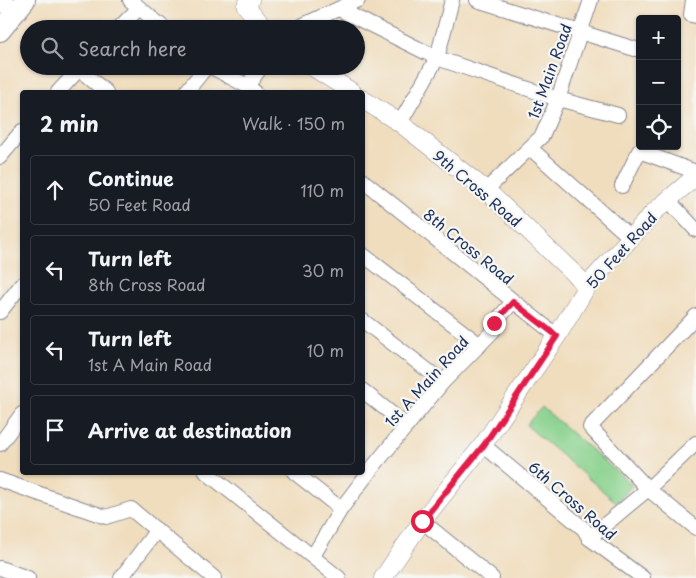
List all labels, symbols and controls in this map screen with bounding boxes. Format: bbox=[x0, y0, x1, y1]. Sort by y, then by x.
map controls bbox=[636, 15, 681, 150]
button: + bbox=[636, 15, 681, 60]
search box bbox=[20, 20, 365, 75]
street label: 1st Main Road bbox=[521, 20, 577, 122]
icon: search bbox=[38, 34, 66, 62]
text: Search here bbox=[78, 34, 187, 62]
button: − bbox=[636, 60, 681, 105]
button: locate bbox=[636, 105, 681, 150]
text: 2 min bbox=[40, 107, 99, 139]
text: Walk · 150 m bbox=[242, 111, 345, 135]
street label: 9th Cross Road bbox=[429, 144, 527, 232]
text: Continue bbox=[88, 164, 174, 192]
icon: ahead bbox=[41, 176, 69, 204]
text: 110 m bbox=[301, 178, 344, 202]
text: 50 Feet Road bbox=[88, 192, 191, 216]
street label: 8th Cross Road bbox=[419, 202, 519, 290]
street label: 50 Feet Road bbox=[580, 206, 662, 294]
text: Turn left bbox=[88, 244, 172, 272]
icon: left bbox=[41, 256, 69, 284]
text: 30 m bbox=[302, 258, 344, 282]
text: 8th Cross Road bbox=[88, 272, 206, 296]
route end bbox=[483, 312, 506, 335]
text: Turn left bbox=[88, 324, 172, 352]
street label: 1st A Main Road bbox=[379, 330, 473, 432]
icon: left bbox=[41, 336, 69, 364]
text: 10 m bbox=[307, 338, 344, 362]
text: 1st A Main Road bbox=[88, 352, 212, 376]
icon: arrive bbox=[41, 416, 69, 444]
text: Arrive at destination bbox=[88, 416, 292, 444]
street label: 6th Cross Road bbox=[524, 455, 622, 545]
route start bbox=[411, 510, 434, 533]

